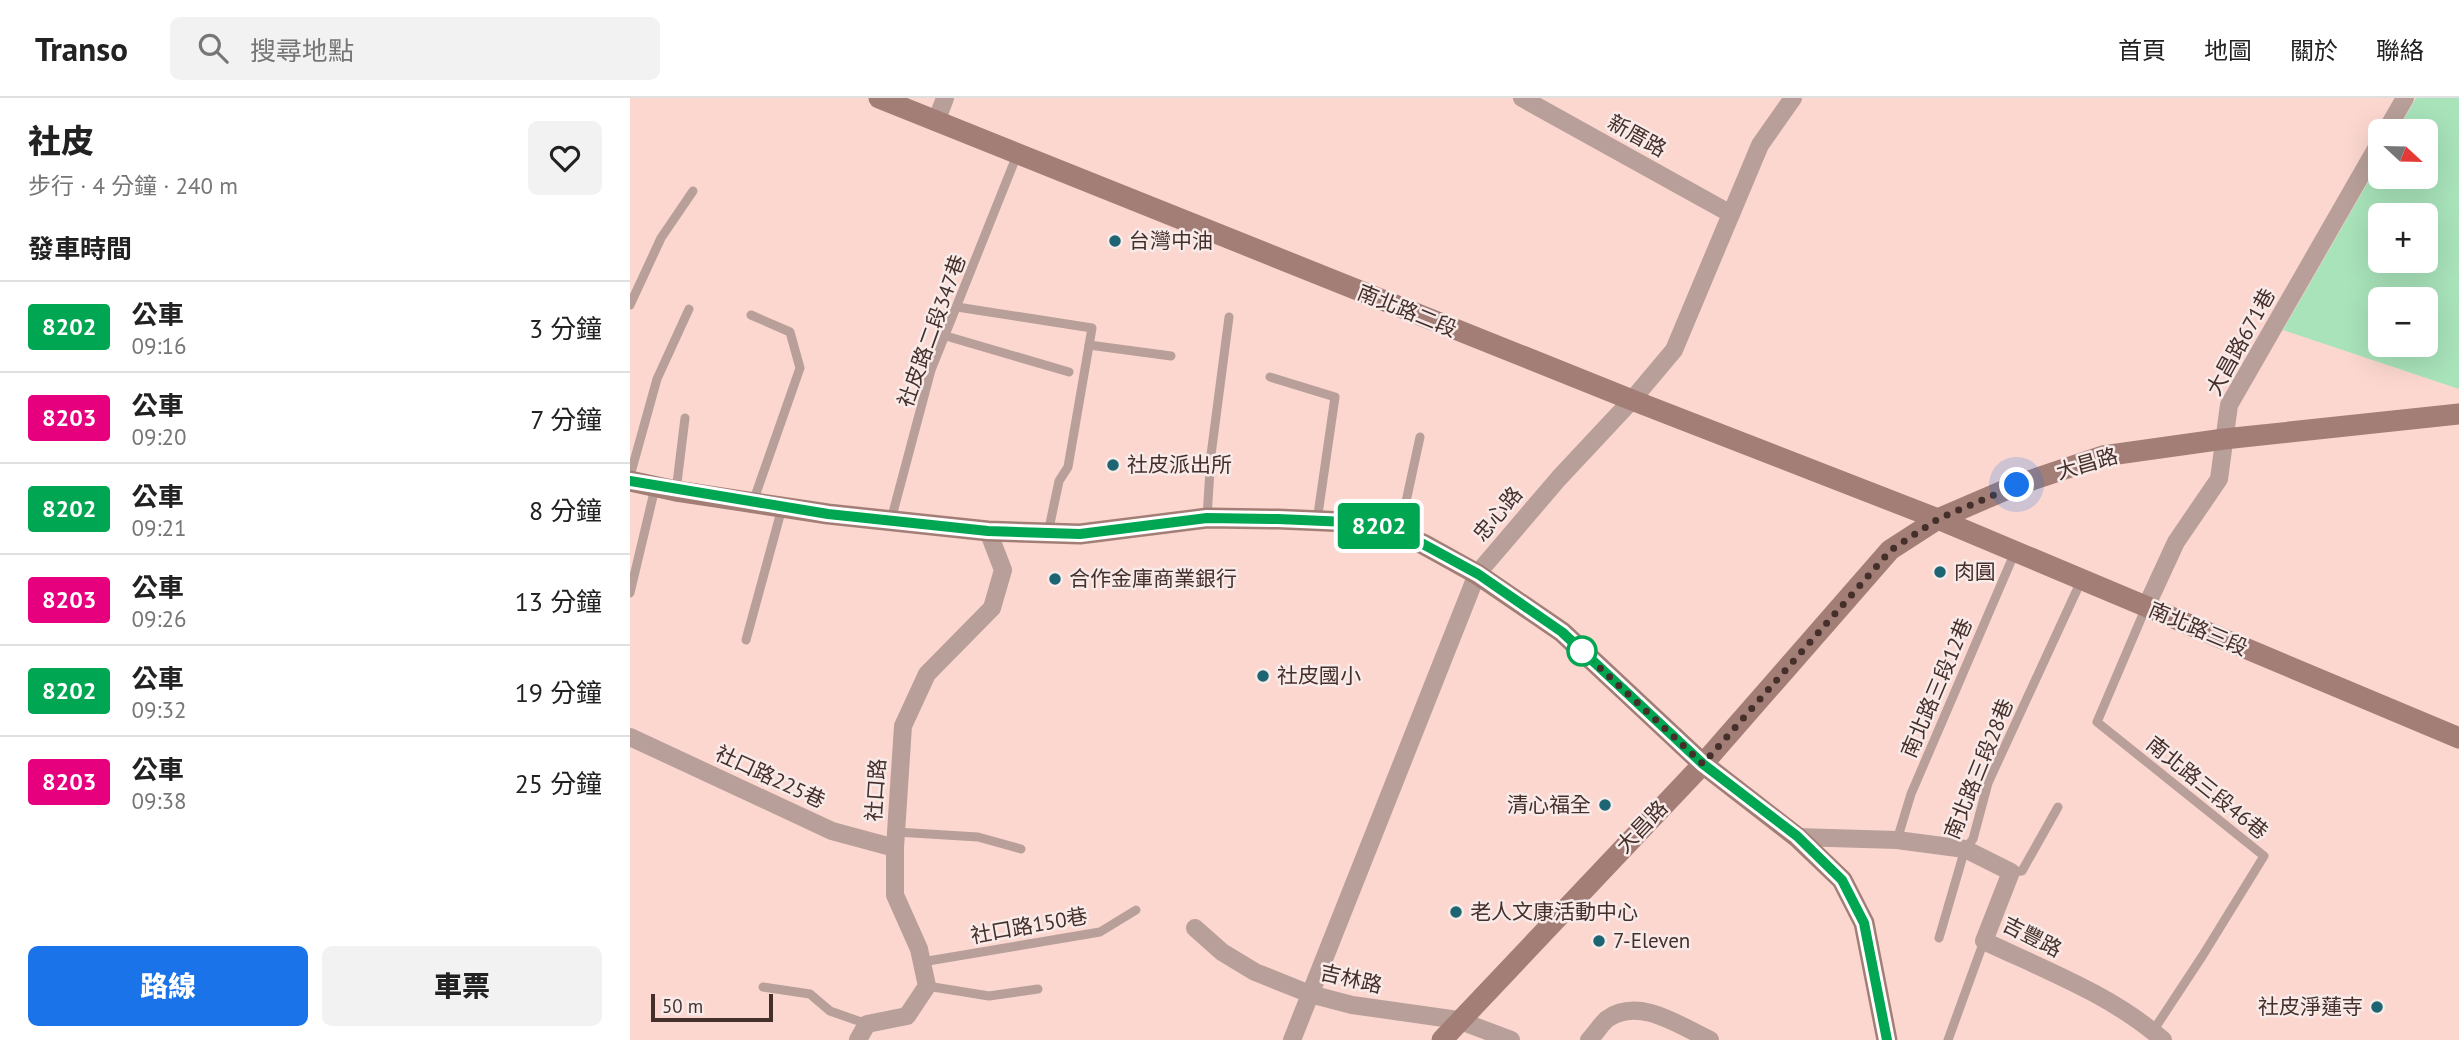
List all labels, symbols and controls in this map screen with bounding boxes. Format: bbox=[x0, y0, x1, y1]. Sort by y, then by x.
search box bbox=[170, 17, 660, 80]
text: Transo bbox=[35, 27, 128, 70]
icon: search bbox=[194, 29, 232, 67]
text: 搜尋地點 bbox=[250, 34, 354, 67]
text: 首頁 bbox=[2118, 35, 2166, 66]
text: 地圖 bbox=[2204, 35, 2252, 66]
text: 關於 bbox=[2290, 35, 2338, 66]
text: 聯絡 bbox=[2376, 35, 2424, 66]
street label: 新厝路 bbox=[1603, 108, 1671, 163]
text: 社皮 bbox=[28, 119, 94, 162]
north arrow bbox=[2368, 119, 2438, 189]
map controls bbox=[2368, 119, 2438, 357]
button: heart bbox=[528, 121, 602, 195]
text: 步行 · 4 分鐘 · 240 m bbox=[28, 171, 238, 200]
button: + bbox=[2368, 203, 2438, 273]
place label: 台灣中油 bbox=[1129, 227, 1213, 254]
text: 發車時間 bbox=[28, 232, 132, 265]
marker: 台灣中油 bbox=[1107, 233, 1123, 249]
street label: 社皮路二段347巷 bbox=[891, 251, 972, 411]
street label: 南北路二段 bbox=[1353, 278, 1461, 343]
street label: 大昌路671巷 bbox=[2200, 283, 2281, 400]
button: − bbox=[2368, 287, 2438, 357]
text: 公車 bbox=[131, 298, 183, 331]
text: 8202 bbox=[42, 311, 96, 342]
text: 3 分鐘 bbox=[529, 312, 602, 345]
text: 09:16 bbox=[131, 331, 187, 360]
text: 公車 bbox=[131, 389, 183, 422]
text: 8203 bbox=[42, 402, 96, 433]
text: 7 分鐘 bbox=[530, 403, 602, 436]
text: 09:20 bbox=[131, 422, 187, 451]
street label: 大昌路 bbox=[2053, 442, 2121, 485]
place label: 社皮派出所 bbox=[1127, 451, 1232, 478]
marker: 社皮派出所 bbox=[1105, 457, 1121, 473]
your location bbox=[1999, 467, 2034, 502]
text: 公車 bbox=[131, 480, 183, 513]
street label: 忠心路 bbox=[1467, 481, 1528, 546]
text: 8202 bbox=[42, 493, 96, 524]
text: 8 分鐘 bbox=[529, 494, 602, 527]
line badge: 8202 bbox=[1330, 503, 1428, 549]
text: 8202 bbox=[1352, 510, 1406, 541]
text: 09:21 bbox=[131, 513, 187, 542]
place label: 肉圓 bbox=[1954, 558, 1996, 585]
marker: 肉圓 bbox=[1932, 564, 1948, 580]
place label: 合作金庫商業銀行 bbox=[1069, 565, 1237, 592]
text: 公車 bbox=[131, 571, 183, 604]
marker: 合作金庫商業銀行 bbox=[1047, 571, 1063, 587]
text: 8203 bbox=[42, 584, 96, 615]
text: 13 分鐘 bbox=[515, 585, 602, 618]
street label: 南北路三段 bbox=[2145, 596, 2252, 661]
text: 09:26 bbox=[131, 604, 187, 633]
street label: 南北路三段12巷 bbox=[1895, 614, 1978, 762]
unlabelled marker bbox=[1567, 636, 1597, 666]
text: 公車 bbox=[131, 662, 183, 695]
place label: 社皮國小 bbox=[1277, 662, 1361, 689]
marker: 社皮國小 bbox=[1255, 668, 1271, 684]
text: 8202 bbox=[42, 675, 96, 706]
text: 19 分鐘 bbox=[515, 676, 602, 709]
text: 09:32 bbox=[131, 695, 187, 724]
street label: 南北路三段28巷 bbox=[1938, 695, 2019, 843]
street label: 南北路三段46巷 bbox=[2141, 730, 2274, 845]
street label: 社口路225巷 bbox=[711, 739, 830, 814]
text: 公車 bbox=[131, 753, 183, 786]
street label: 社口路 bbox=[860, 758, 891, 822]
text: 8203 bbox=[42, 766, 96, 797]
text: 25 分鐘 bbox=[515, 767, 602, 800]
text: 09:38 bbox=[131, 786, 187, 815]
place label: 清心福全 bbox=[1507, 791, 1591, 818]
street label: 大昌路 bbox=[1610, 795, 1673, 859]
marker: 清心福全 bbox=[1597, 797, 1613, 813]
place label: 老人文康活動中心 bbox=[1470, 898, 1638, 925]
street label: 社口路150巷 bbox=[968, 902, 1090, 949]
marker: 老人文康活動中心 bbox=[1448, 904, 1464, 920]
street label: 吉豐路 bbox=[1998, 910, 2066, 963]
place label: 7-Eleven bbox=[1613, 927, 1690, 954]
marker: 7-Eleven bbox=[1591, 933, 1607, 949]
button: 路線 bbox=[28, 946, 308, 1026]
button: 車票 bbox=[322, 946, 602, 1026]
street label: 吉林路 bbox=[1317, 958, 1385, 999]
scale bar bbox=[651, 991, 774, 1023]
place label: 社皮淨蓮寺 bbox=[2258, 993, 2363, 1020]
text: 50 m bbox=[662, 994, 703, 1018]
marker: 社皮淨蓮寺 bbox=[2369, 999, 2385, 1015]

